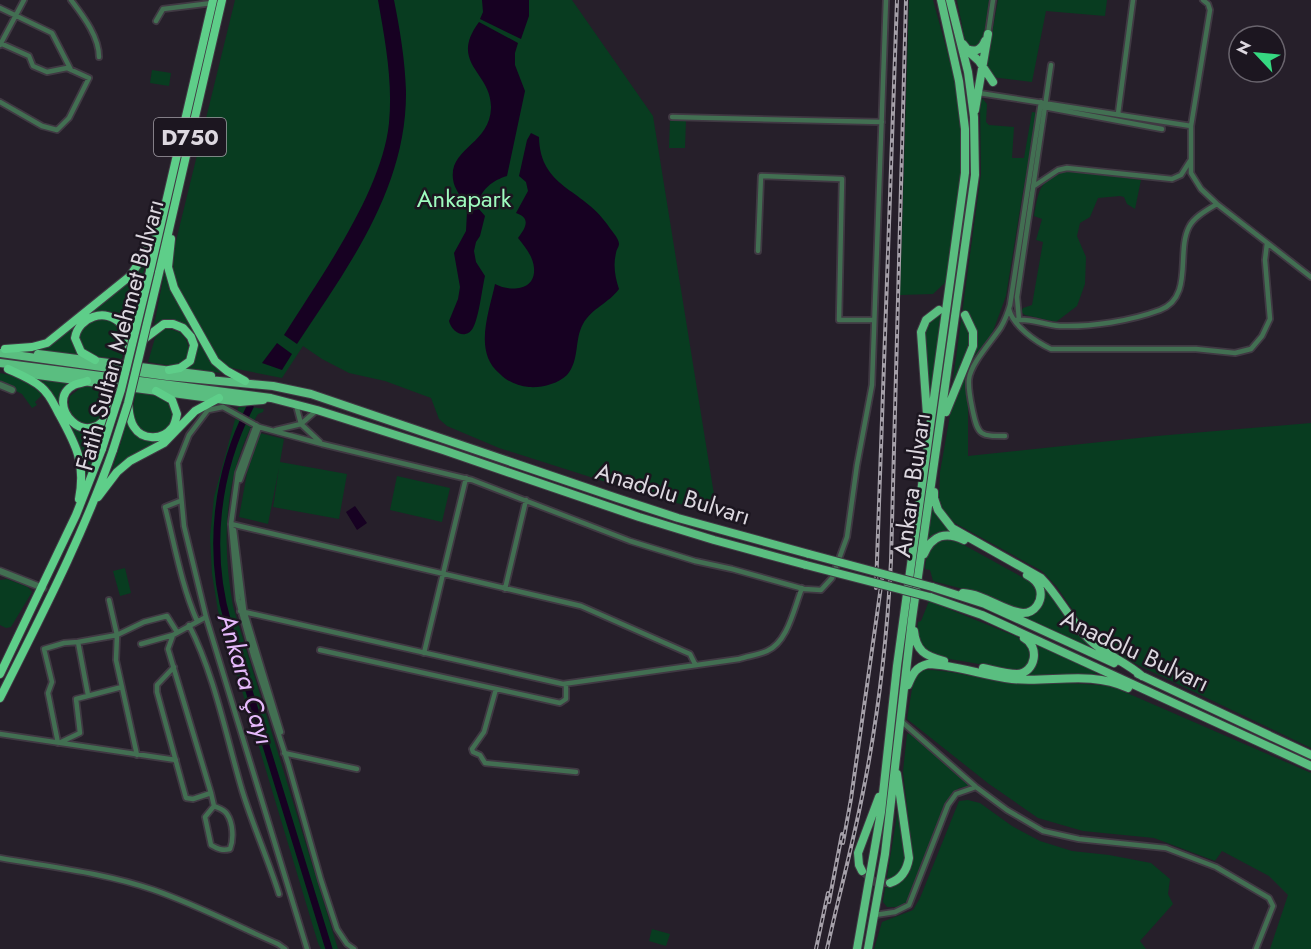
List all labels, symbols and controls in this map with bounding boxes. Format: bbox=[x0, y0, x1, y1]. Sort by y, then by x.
north arrow bbox=[1227, 24, 1287, 84]
text: N bbox=[1231, 37, 1257, 58]
road number: D750 bbox=[154, 118, 226, 156]
park label: Ankapark bbox=[417, 181, 512, 216]
street label: Fatih Sultan Mehmet Bulvarı bbox=[66, 195, 173, 474]
street label: Ankara Bulvarı bbox=[884, 410, 939, 559]
street label: Anadolu Bulvarı bbox=[591, 453, 755, 534]
street label: Anadolu Bulvarı bbox=[1055, 601, 1215, 700]
water label: Ankara Çayı bbox=[208, 608, 284, 749]

